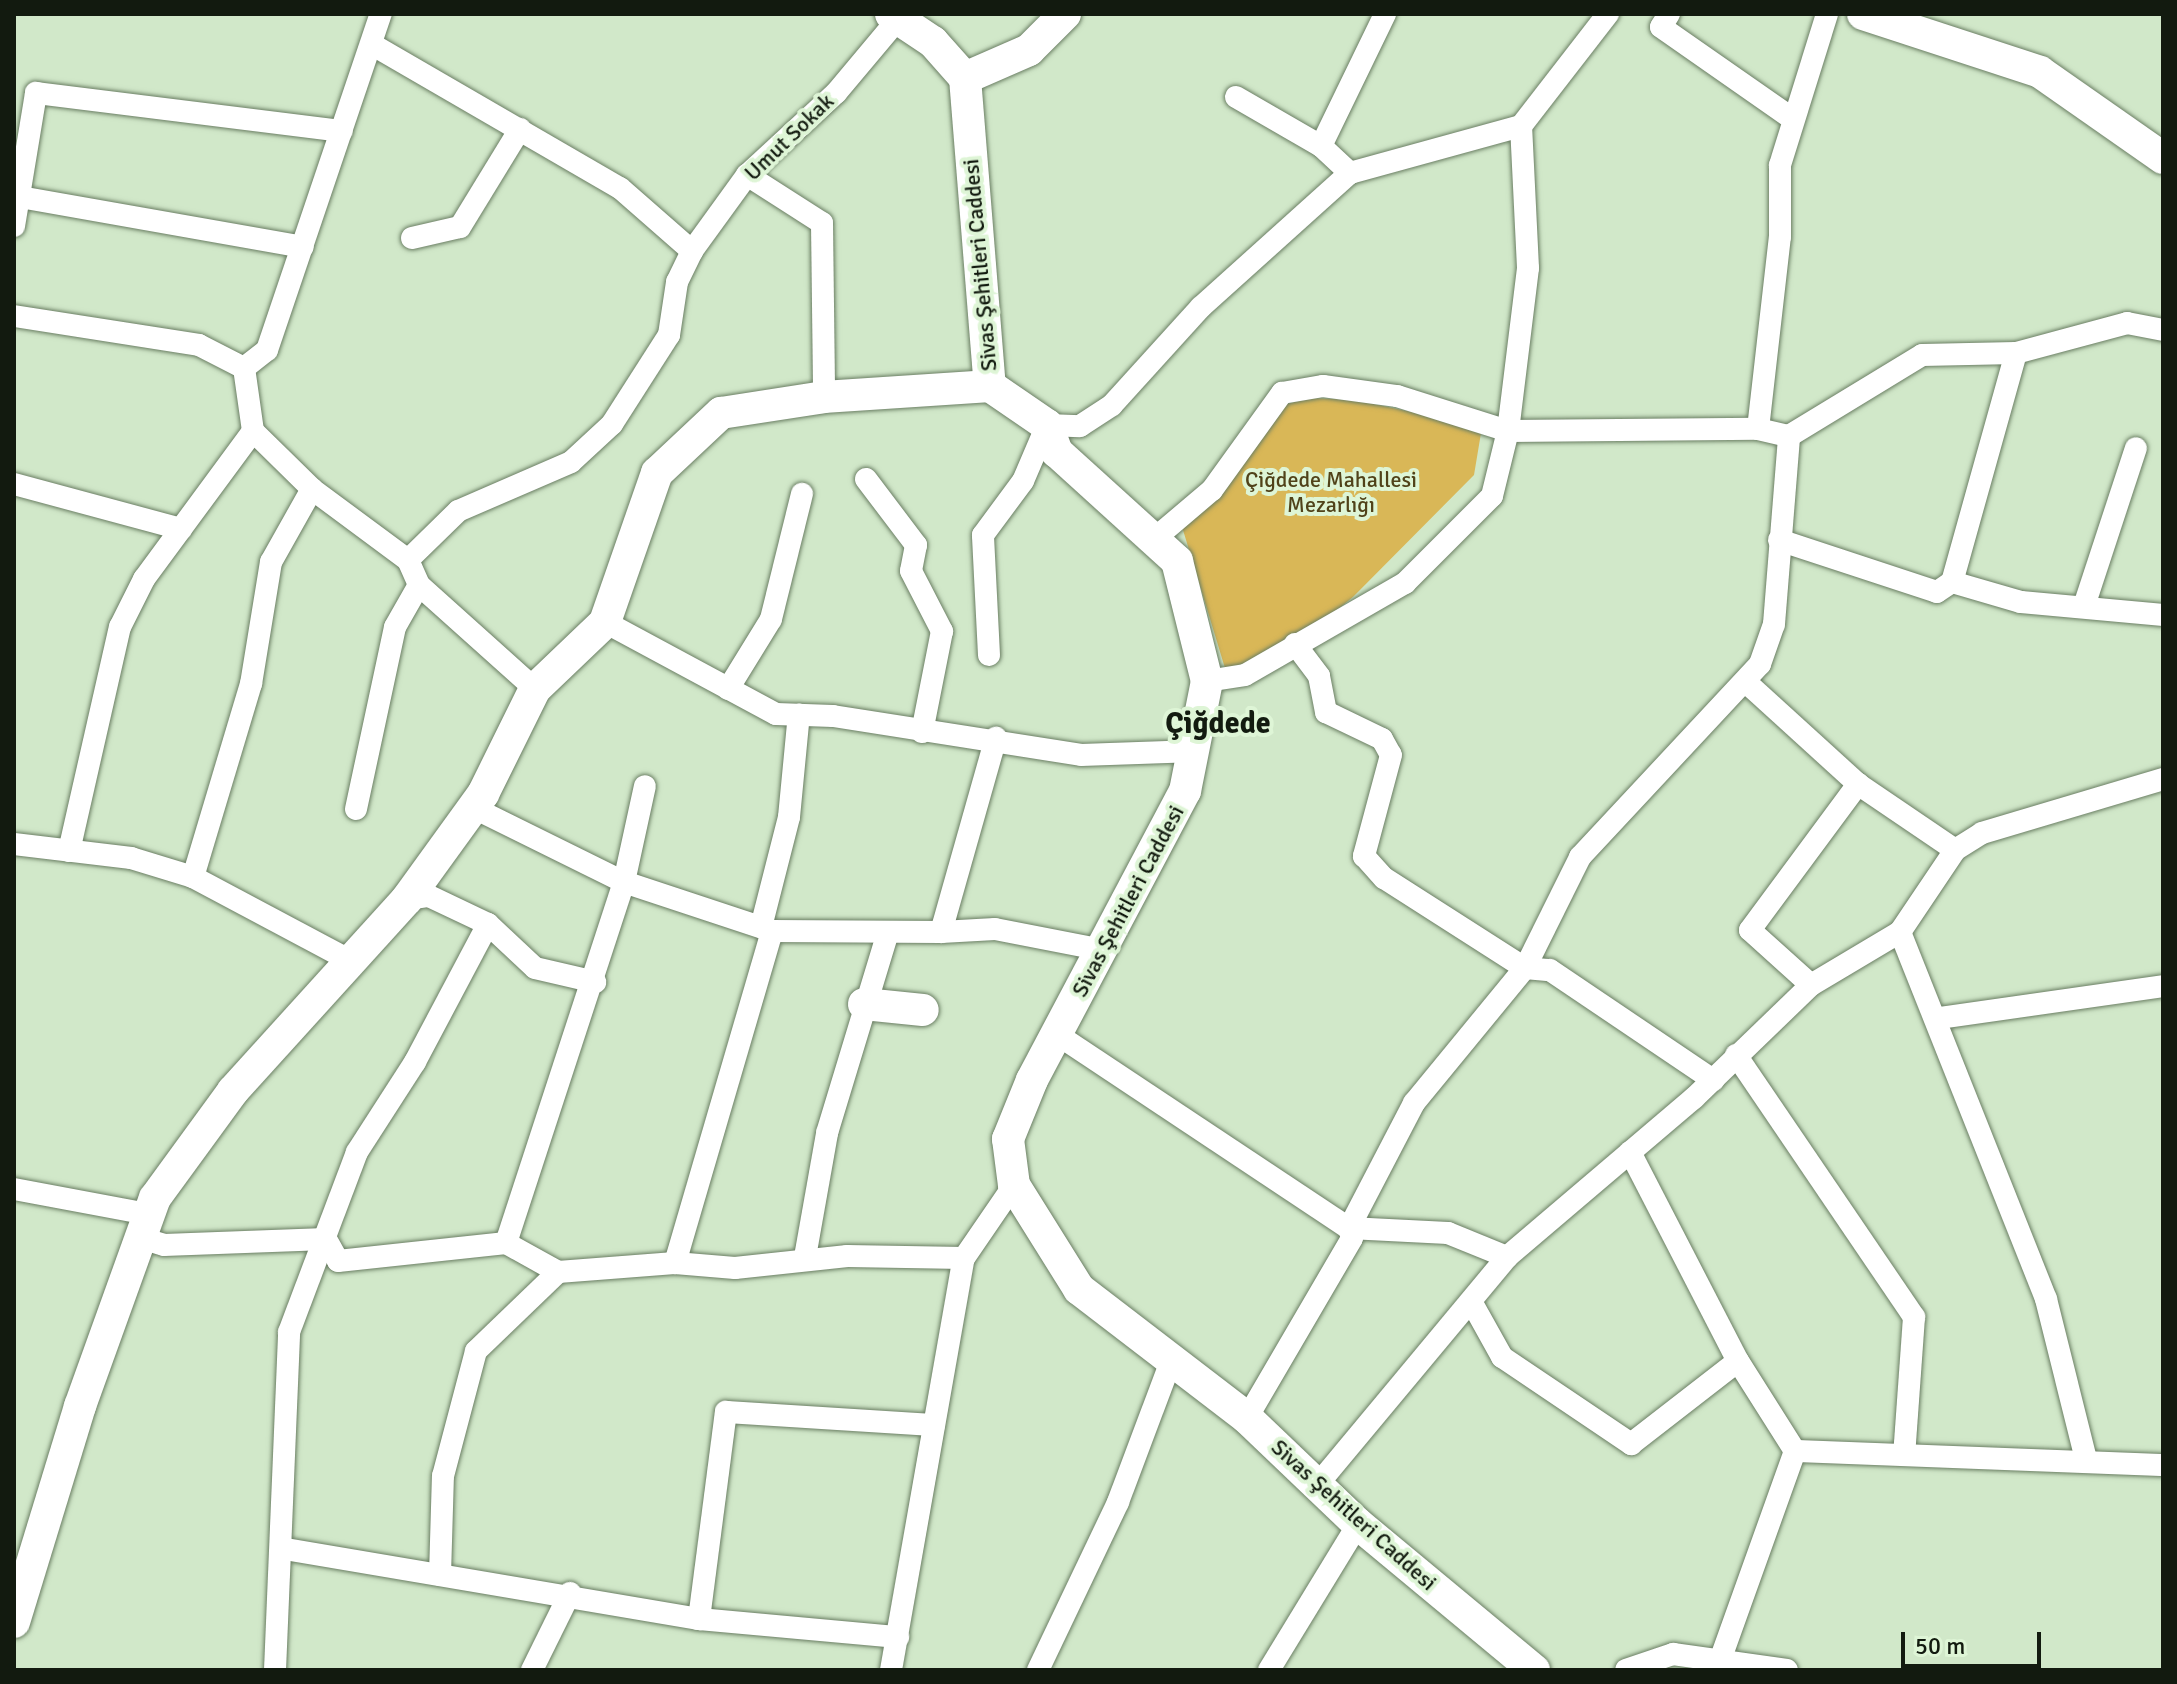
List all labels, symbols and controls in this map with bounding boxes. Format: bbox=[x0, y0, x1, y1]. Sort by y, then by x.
street label: Umut Sokak bbox=[739, 88, 839, 186]
street label: Sivas Şehitleri Caddesi bbox=[958, 158, 1002, 372]
park label: Çiğdede Mahallesi Mezarlığı bbox=[1245, 466, 1417, 518]
district label: Çiğdede bbox=[1165, 706, 1271, 742]
street label: Sivas Şehitleri Caddesi bbox=[1066, 801, 1190, 1001]
street label: Sivas Şehitleri Caddesi bbox=[1266, 1434, 1442, 1596]
scale bar bbox=[1905, 1616, 2045, 1666]
text: 50 m bbox=[1915, 1631, 1965, 1661]

